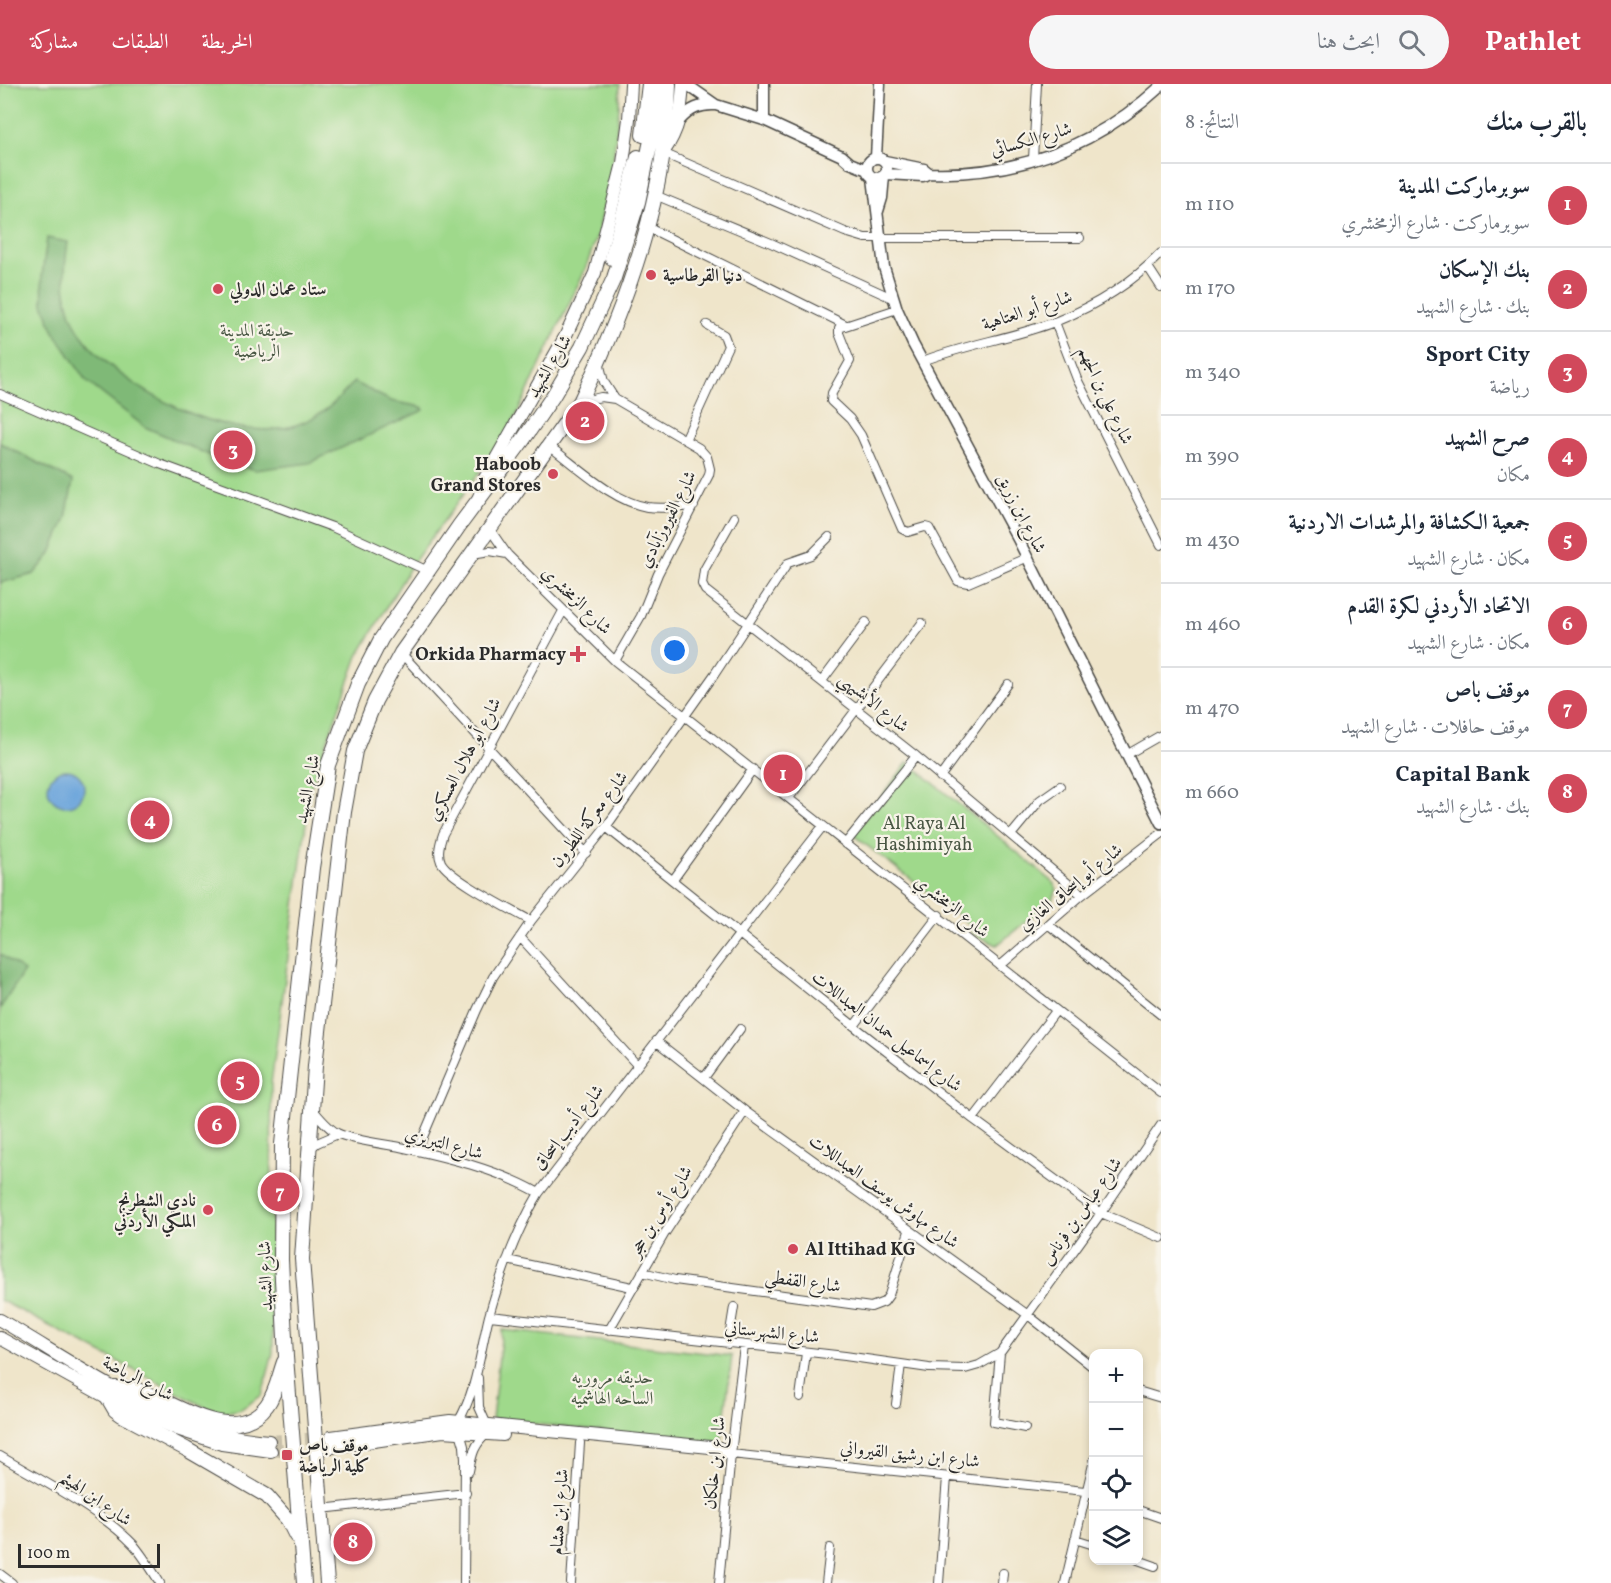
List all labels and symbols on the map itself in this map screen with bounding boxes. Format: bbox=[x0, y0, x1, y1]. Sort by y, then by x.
street label: شارع الكسائي bbox=[988, 117, 1075, 165]
place label: دنيا القرطاسية bbox=[663, 264, 743, 289]
marker: دنيا القرطاسية bbox=[644, 268, 658, 282]
place label: ستاد عمان الدولي bbox=[229, 278, 327, 304]
marker: ستاد عمان الدولي bbox=[211, 282, 225, 296]
street label: شارع أبو العتاهية bbox=[978, 283, 1076, 339]
park label: حديقة المدينة الرياضية bbox=[220, 319, 294, 365]
street label: شارع الشهيد bbox=[522, 330, 580, 404]
street label: شارع علي بن الجهم bbox=[1068, 342, 1138, 450]
pin: 2 bbox=[566, 398, 604, 444]
pin: 3 bbox=[214, 428, 252, 472]
place label: Haboob Grand Stores bbox=[431, 453, 541, 499]
marker: Haboob Grand Stores bbox=[546, 467, 560, 481]
street label: شارع الفيروزآبادي bbox=[633, 467, 704, 573]
street label: شارع ابن زريق bbox=[989, 469, 1051, 558]
street label: شارع الزمخشري bbox=[534, 561, 617, 642]
your location bbox=[660, 636, 689, 665]
place label: Orkida Pharmacy bbox=[415, 643, 566, 668]
marker: Orkida Pharmacy bbox=[571, 647, 585, 661]
street label: شارع الأبشيهي bbox=[831, 665, 915, 742]
street label: شارع أبو هلال العسكري bbox=[420, 692, 509, 826]
pin: 1 bbox=[764, 752, 802, 796]
street label: شارع الشهيد bbox=[290, 753, 328, 826]
street label: شارع معركة اللطرون bbox=[545, 766, 636, 874]
pin: 4 bbox=[130, 798, 170, 842]
park label: Al Raya Al Hashimiyah bbox=[875, 812, 973, 858]
street label: شارع أبو إسحاق الغازي bbox=[1012, 837, 1129, 939]
street label: شارع الزمخشري bbox=[908, 870, 994, 945]
street label: شارع إسماعيل حمدان العبداللات bbox=[805, 965, 967, 1100]
pin: 5 bbox=[220, 1058, 260, 1104]
street label: شارع أديب إسحاق bbox=[526, 1078, 612, 1177]
pin: 6 bbox=[198, 1102, 236, 1148]
street label: شارع التبريزي bbox=[401, 1122, 485, 1168]
street label: شارع مهاوش يوسف العبداللات bbox=[802, 1129, 964, 1256]
street label: شارع عباس بن فرناس bbox=[1035, 1153, 1130, 1272]
street label: شارع أوس بن حجر bbox=[620, 1160, 700, 1265]
pin: 7 bbox=[260, 1170, 300, 1214]
place label: نادي الشطرنج الملكي الأردني bbox=[113, 1189, 196, 1238]
marker: نادي الشطرنج الملكي الأردني bbox=[201, 1203, 215, 1217]
place label: Al Ittihad KG bbox=[805, 1238, 916, 1263]
street label: شارع الشهيد bbox=[253, 1241, 281, 1311]
marker: Al Ittihad KG bbox=[786, 1242, 800, 1256]
street label: شارع القفطي bbox=[763, 1265, 842, 1303]
street label: شارع الشهرستاني bbox=[723, 1316, 820, 1352]
street label: شارع الرياضة bbox=[97, 1350, 177, 1409]
park label: حديقه مروريه الساحه الهاشميه bbox=[571, 1366, 654, 1412]
street label: شارع ابن خلكان bbox=[698, 1415, 734, 1511]
place label: موقف باص كلية الرياضة bbox=[299, 1434, 370, 1480]
street label: شارع ابن رشيق القيرواني bbox=[839, 1436, 981, 1476]
marker: موقف باص كلية الرياضة bbox=[280, 1448, 294, 1462]
street label: شارع ابن الهيثم bbox=[52, 1465, 136, 1536]
street label: شارع ابن هشام bbox=[545, 1468, 578, 1556]
pin: 8 bbox=[334, 1520, 372, 1564]
scale bar bbox=[18, 1541, 160, 1568]

